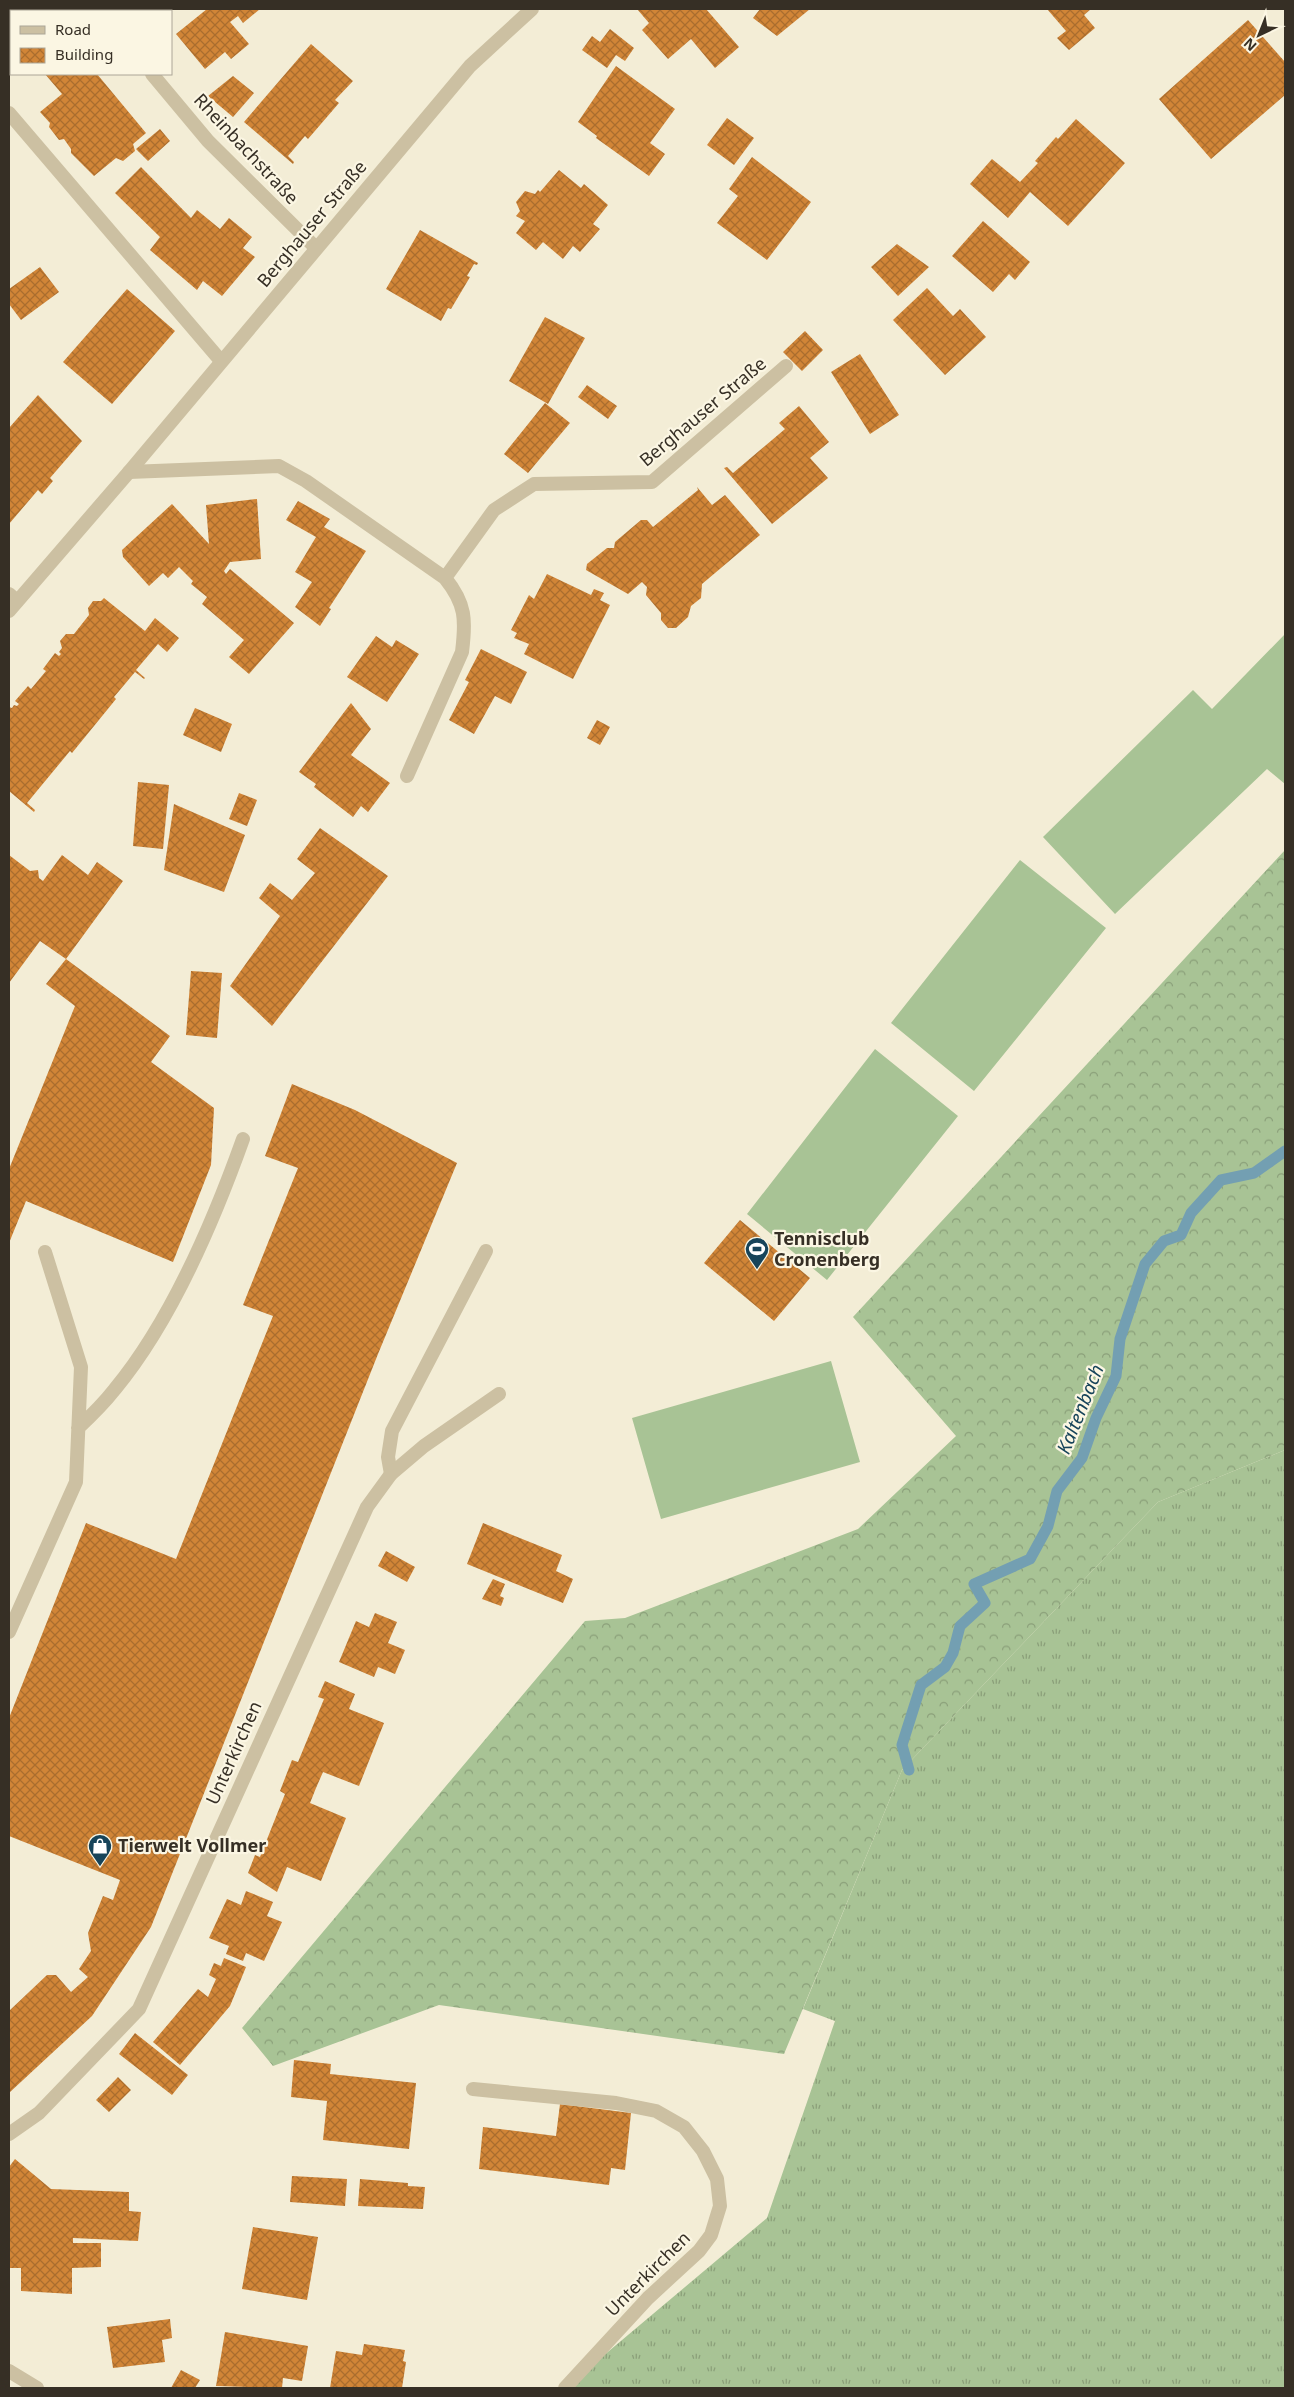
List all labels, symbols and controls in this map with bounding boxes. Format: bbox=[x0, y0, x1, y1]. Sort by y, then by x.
legend bbox=[10, 10, 172, 75]
north arrow bbox=[1234, 10, 1284, 60]
text: Road bbox=[55, 19, 91, 39]
text: N bbox=[1239, 34, 1260, 56]
text: Building bbox=[55, 44, 113, 64]
street label: Rheinbachstraße bbox=[189, 88, 304, 209]
street label: Berghauser Straße bbox=[251, 155, 371, 292]
street label: Berghauser Straße bbox=[634, 351, 771, 471]
place label: Tennisclub Cronenberg bbox=[774, 1226, 880, 1271]
sports icon: Tennisclub Cronenberg bbox=[744, 1236, 770, 1270]
water label: Kaltenbach bbox=[1050, 1360, 1110, 1458]
street label: Unterkirchen bbox=[200, 1697, 267, 1808]
shop icon: Tierwelt Vollmer bbox=[87, 1833, 113, 1867]
place label: Tierwelt Vollmer bbox=[118, 1833, 266, 1857]
street label: Unterkirchen bbox=[600, 2226, 695, 2321]

